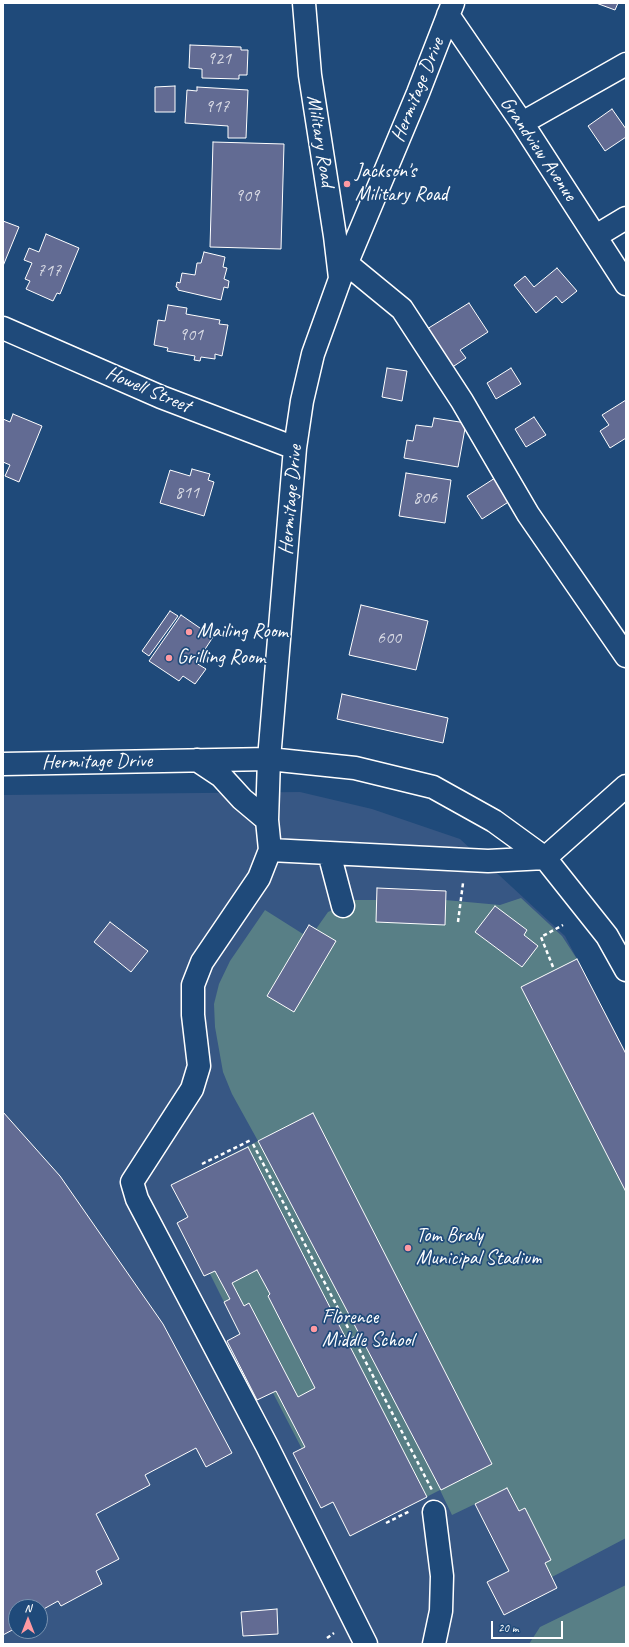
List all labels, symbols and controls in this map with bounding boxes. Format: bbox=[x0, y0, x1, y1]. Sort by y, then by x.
street label: Hermitage Drive bbox=[386, 34, 450, 146]
house number: 921 bbox=[207, 48, 231, 70]
street label: Grandview Avenue bbox=[494, 92, 582, 206]
street label: Military Road bbox=[301, 93, 339, 189]
house number: 917 bbox=[205, 96, 229, 118]
place label: Jackson's Military Road bbox=[355, 160, 448, 207]
marker: Jackson's Military Road bbox=[342, 179, 352, 189]
house number: 909 bbox=[235, 185, 259, 207]
house number: 717 bbox=[37, 260, 61, 282]
house number: 901 bbox=[179, 324, 203, 346]
street label: Howell Street bbox=[102, 361, 194, 419]
street label: Hermitage Drive bbox=[274, 444, 308, 556]
house number: 811 bbox=[175, 482, 199, 504]
house number: 806 bbox=[413, 487, 437, 509]
place label: Mailing Room bbox=[197, 620, 288, 644]
marker: Mailing Room bbox=[184, 627, 194, 637]
house number: 600 bbox=[377, 627, 401, 649]
place label: Grilling Room bbox=[177, 646, 265, 670]
marker: Grilling Room bbox=[164, 653, 174, 663]
street label: Hermitage Drive bbox=[42, 749, 152, 775]
place label: Tom Braly Municipal Stadium bbox=[416, 1224, 541, 1271]
marker: Tom Braly Municipal Stadium bbox=[403, 1243, 413, 1253]
place label: Florence Middle School bbox=[322, 1306, 414, 1353]
marker: Florence Middle School bbox=[309, 1324, 319, 1334]
north arrow bbox=[8, 1599, 48, 1639]
text: N bbox=[25, 1601, 31, 1615]
scale bar bbox=[493, 1613, 565, 1639]
text: 20 m bbox=[498, 1620, 518, 1636]

